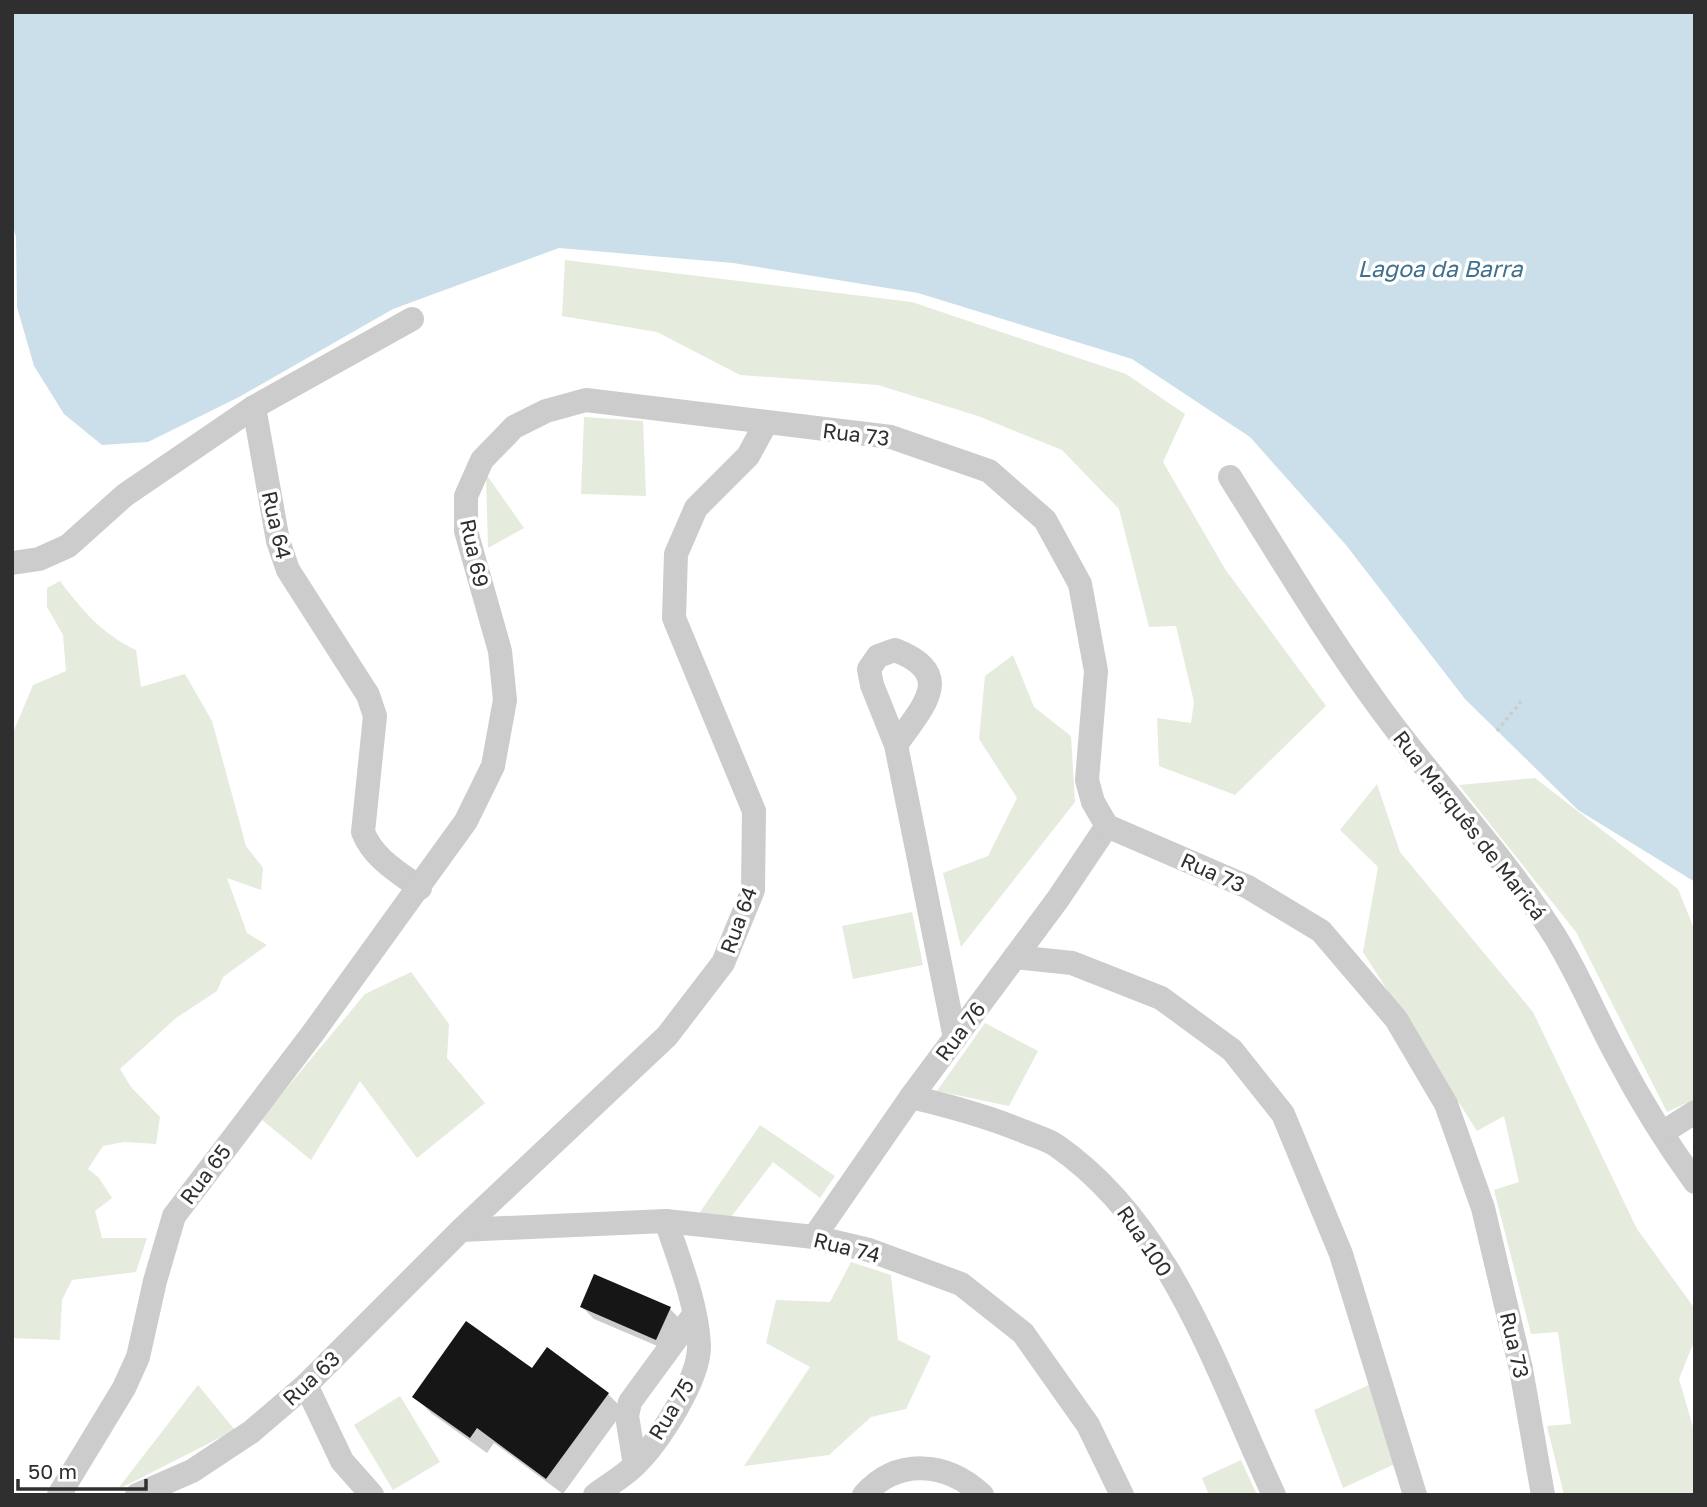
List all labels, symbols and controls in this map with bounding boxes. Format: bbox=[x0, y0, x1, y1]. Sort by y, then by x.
water label: Lagoa da Barra bbox=[1357, 254, 1524, 282]
street label: Rua 73 bbox=[821, 417, 891, 451]
street label: Rua 64 bbox=[257, 488, 297, 562]
street label: Rua 69 bbox=[455, 517, 495, 589]
street label: Rua Marquês de Maricá bbox=[1388, 725, 1552, 925]
street label: Rua 73 bbox=[1177, 846, 1249, 898]
street label: Rua 64 bbox=[714, 883, 762, 957]
street label: Rua 76 bbox=[929, 996, 991, 1066]
street label: Rua 65 bbox=[174, 1139, 236, 1209]
street label: Rua 100 bbox=[1112, 1201, 1178, 1281]
street label: Rua 74 bbox=[811, 1226, 883, 1268]
street label: Rua 73 bbox=[1495, 1309, 1535, 1381]
street label: Rua 63 bbox=[277, 1345, 345, 1411]
street label: Rua 75 bbox=[643, 1374, 699, 1444]
scale bar bbox=[18, 1448, 145, 1492]
text: 50 m bbox=[28, 1458, 77, 1484]

